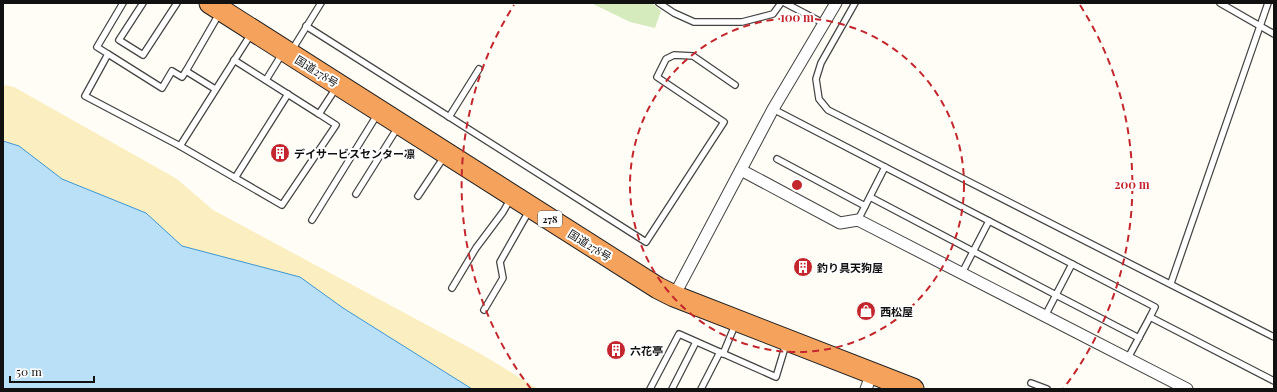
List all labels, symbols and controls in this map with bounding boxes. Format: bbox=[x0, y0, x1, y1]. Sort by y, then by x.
text: 100 m bbox=[780, 9, 814, 25]
street label: 国道278号 bbox=[292, 52, 342, 90]
building icon: デイサービスセンター凛 bbox=[269, 142, 291, 164]
place label: デイサービスセンター凛 bbox=[294, 146, 415, 161]
text: 200 m bbox=[1114, 176, 1150, 192]
centre of rings bbox=[790, 178, 804, 192]
road number: 278 bbox=[538, 211, 562, 227]
street label: 国道278号 bbox=[565, 226, 615, 264]
building icon: 釣り具天狗屋 bbox=[792, 256, 814, 278]
place label: 釣り具天狗屋 bbox=[816, 260, 883, 275]
shop icon: 西松屋 bbox=[855, 300, 877, 322]
place label: 西松屋 bbox=[880, 304, 913, 319]
building icon: 六花亭 bbox=[605, 339, 627, 361]
place label: 六花亭 bbox=[630, 343, 663, 358]
scale bar bbox=[10, 358, 94, 384]
text: 50 m bbox=[16, 363, 42, 379]

